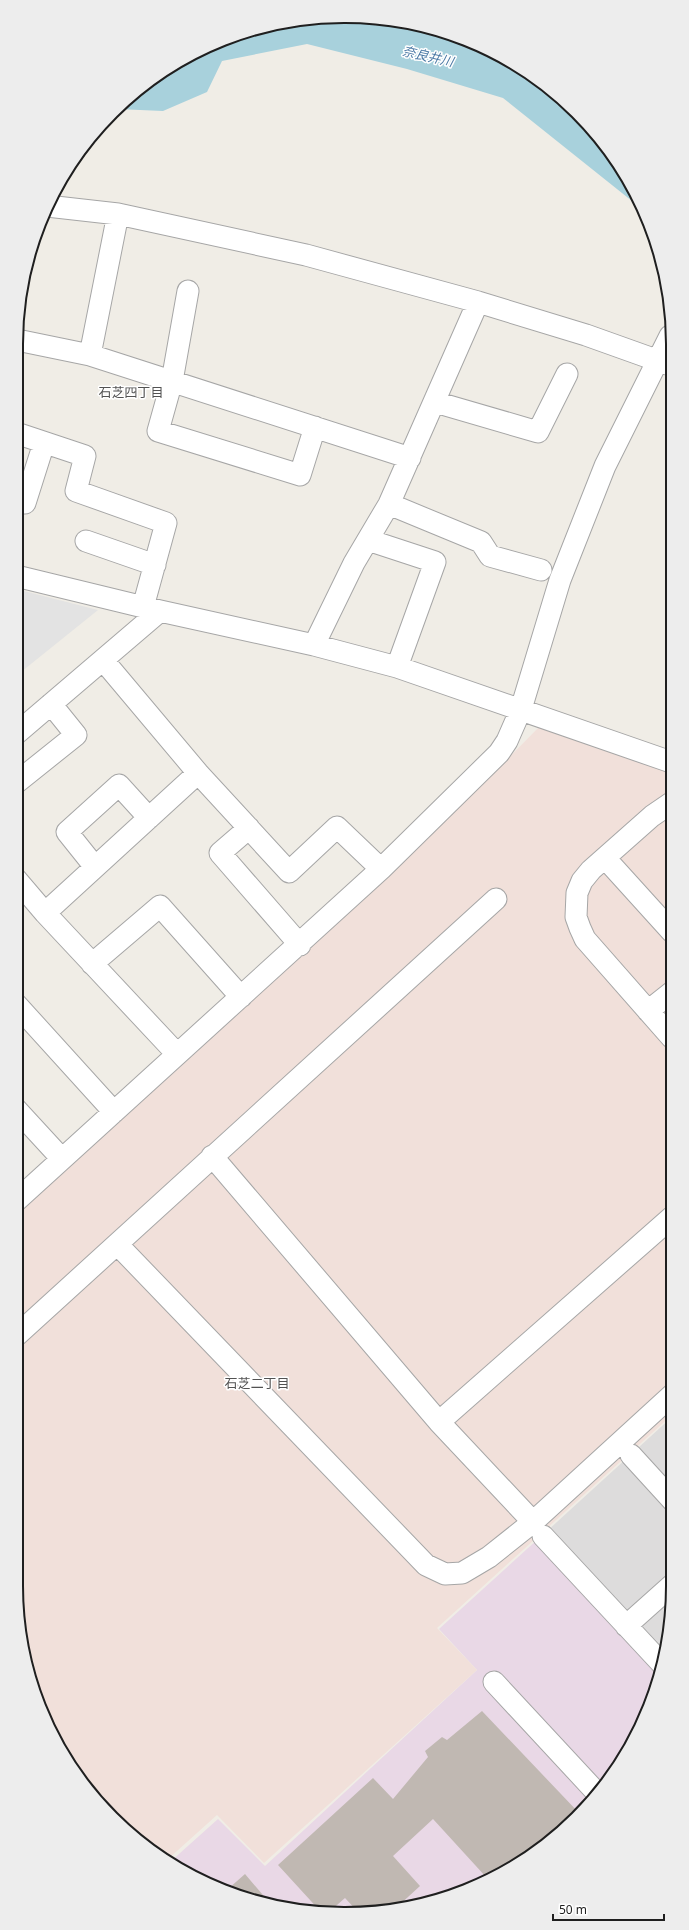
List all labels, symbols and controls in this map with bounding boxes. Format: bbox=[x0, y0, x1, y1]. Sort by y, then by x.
water label: 奈良井川 bbox=[401, 41, 457, 71]
district label: 石芝四丁目 bbox=[98, 383, 164, 401]
district label: 石芝二丁目 bbox=[224, 1374, 290, 1392]
scale bar bbox=[553, 1896, 664, 1922]
text: 50 m bbox=[559, 1901, 587, 1918]

